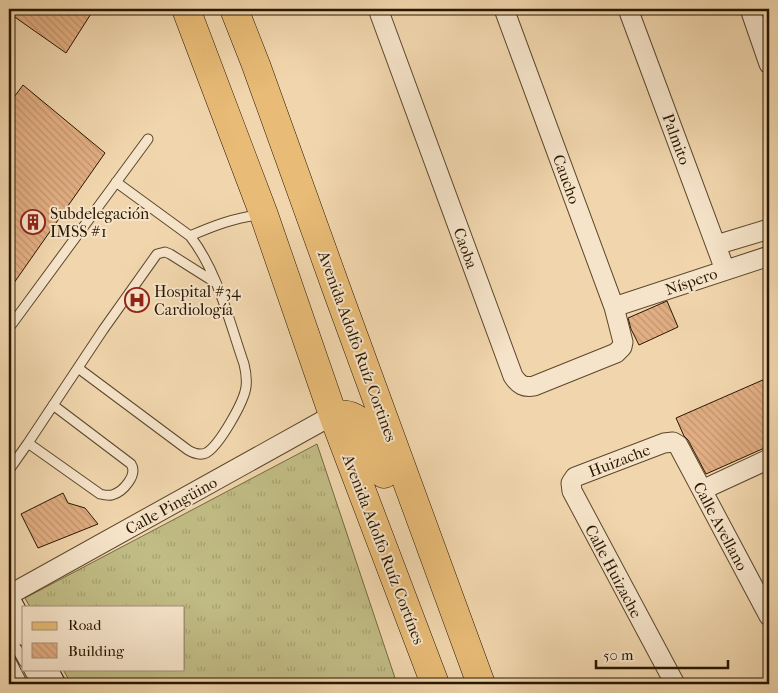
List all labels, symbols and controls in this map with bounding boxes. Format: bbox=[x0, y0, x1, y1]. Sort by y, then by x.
street label: Palmito bbox=[659, 111, 695, 167]
street label: Caucho bbox=[549, 152, 584, 206]
place label: Subdelegación IMSS #1 bbox=[50, 204, 150, 241]
building icon: Subdelegación IMSS #1 bbox=[20, 209, 46, 235]
street label: Caoba bbox=[449, 225, 482, 272]
street label: Avenida Adolfo Ruíz Cortines bbox=[314, 247, 401, 444]
street label: Níspero bbox=[663, 264, 720, 299]
place label: Hospital #34 Cardiología bbox=[154, 282, 241, 319]
hospital icon: Hospital #34 Cardiología bbox=[124, 287, 150, 313]
street label: Huizache bbox=[586, 440, 653, 481]
street label: Avenida Adolfo Ruíz Cortínes bbox=[338, 451, 429, 647]
street label: Calle Pingüino bbox=[122, 472, 220, 538]
street label: Calle Avellano bbox=[689, 479, 752, 574]
street label: Calle Huizache bbox=[581, 521, 646, 621]
legend bbox=[22, 606, 185, 670]
text: Road bbox=[68, 616, 102, 634]
scale bar bbox=[596, 638, 728, 670]
text: Building bbox=[68, 642, 125, 660]
text: 50 m bbox=[603, 646, 634, 664]

